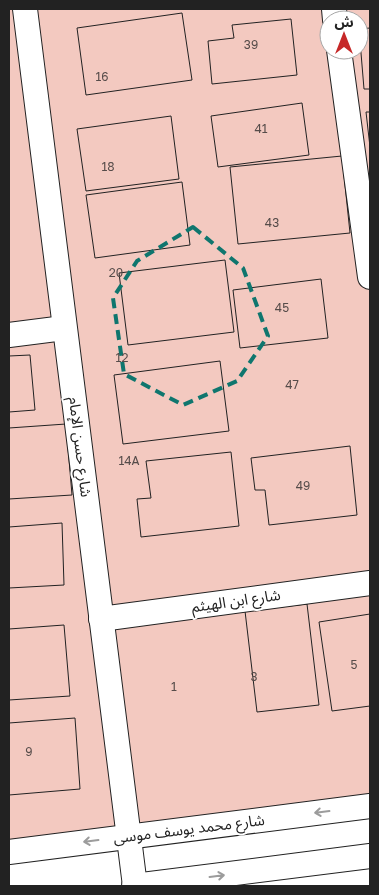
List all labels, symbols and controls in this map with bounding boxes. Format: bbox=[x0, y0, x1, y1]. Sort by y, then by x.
north arrow bbox=[319, 10, 369, 60]
text: ش bbox=[334, 13, 354, 30]
house number: 39 bbox=[244, 37, 258, 52]
house number: 16 bbox=[95, 69, 109, 84]
house number: 41 bbox=[254, 121, 268, 136]
house number: 18 bbox=[101, 159, 115, 174]
house number: 43 bbox=[265, 215, 279, 230]
house number: 20 bbox=[109, 265, 123, 280]
house number: 45 bbox=[275, 300, 289, 315]
house number: 12 bbox=[116, 350, 128, 365]
house number: 47 bbox=[285, 377, 299, 392]
street label: شارع حسن الإمام bbox=[62, 396, 96, 499]
house number: 14A bbox=[118, 453, 140, 468]
house number: 49 bbox=[296, 478, 310, 493]
street label: شارع ابن الهيثم bbox=[190, 585, 282, 619]
house number: 5 bbox=[351, 657, 358, 672]
house number: 3 bbox=[250, 669, 258, 684]
house number: 1 bbox=[171, 679, 177, 694]
house number: 9 bbox=[25, 744, 33, 759]
one-way arrow bbox=[314, 807, 330, 817]
street label: شارع محمد يوسف موسى bbox=[112, 810, 266, 850]
one-way arrow bbox=[84, 837, 100, 847]
one-way arrow bbox=[209, 870, 225, 880]

